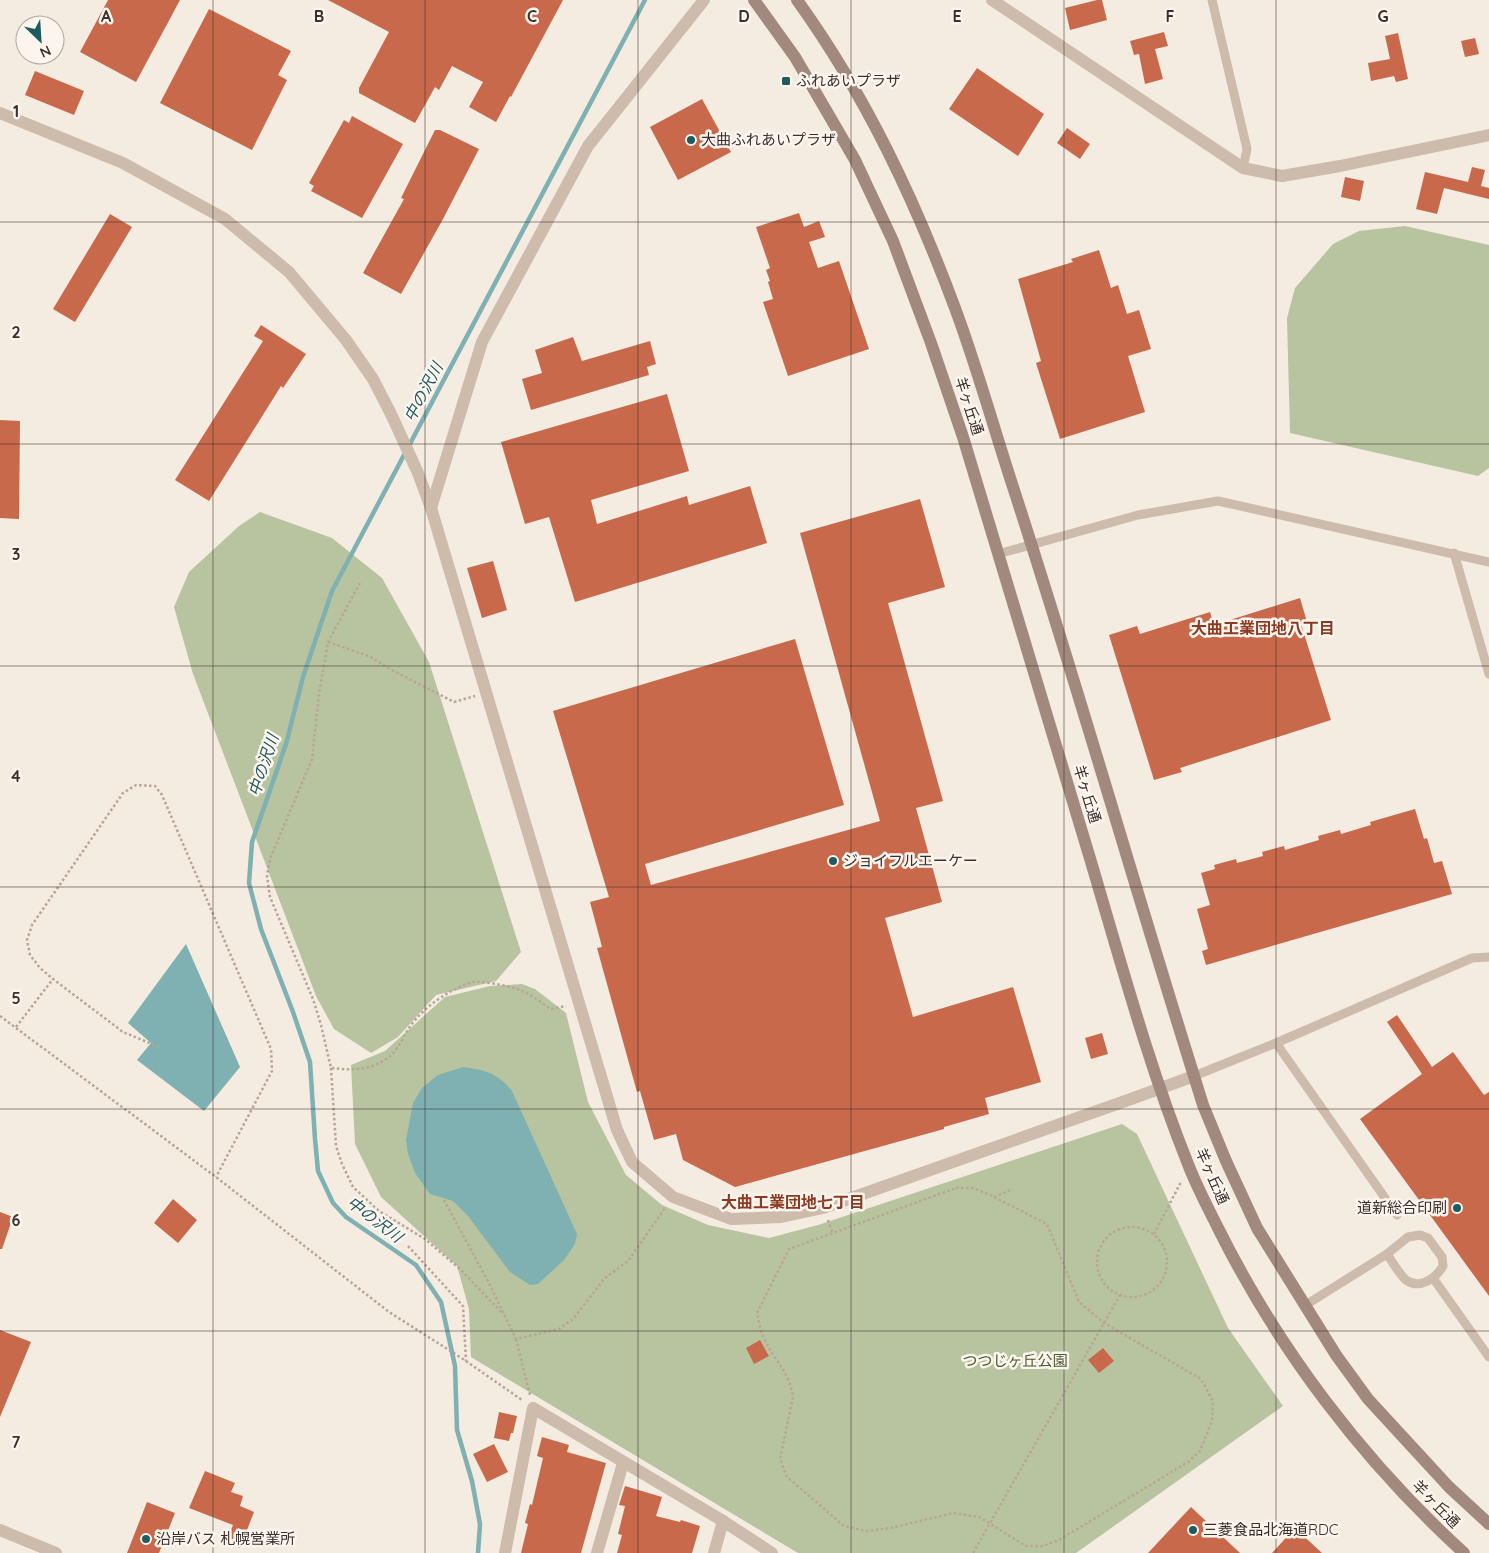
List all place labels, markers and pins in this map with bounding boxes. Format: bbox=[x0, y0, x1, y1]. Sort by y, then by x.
place label: ふれあいプラザ bbox=[796, 71, 901, 90]
marker: ふれあいプラザ bbox=[780, 75, 792, 87]
place label: 大曲ふれあいプラザ bbox=[701, 130, 836, 149]
marker: 大曲ふれあいプラザ bbox=[685, 134, 697, 146]
place label: ジョイフルエーケー bbox=[843, 851, 978, 870]
marker: ジョイフルエーケー bbox=[827, 855, 839, 867]
place label: 道新総合印刷 bbox=[1357, 1198, 1447, 1217]
marker: 道新総合印刷 bbox=[1451, 1202, 1463, 1214]
place label: 三菱食品北海道RDC bbox=[1203, 1520, 1339, 1539]
marker: 三菱食品北海道RDC bbox=[1187, 1524, 1199, 1536]
place label: 沿岸バス 札幌営業所 bbox=[156, 1529, 295, 1548]
marker: 沿岸バス 札幌営業所 bbox=[140, 1533, 152, 1545]

